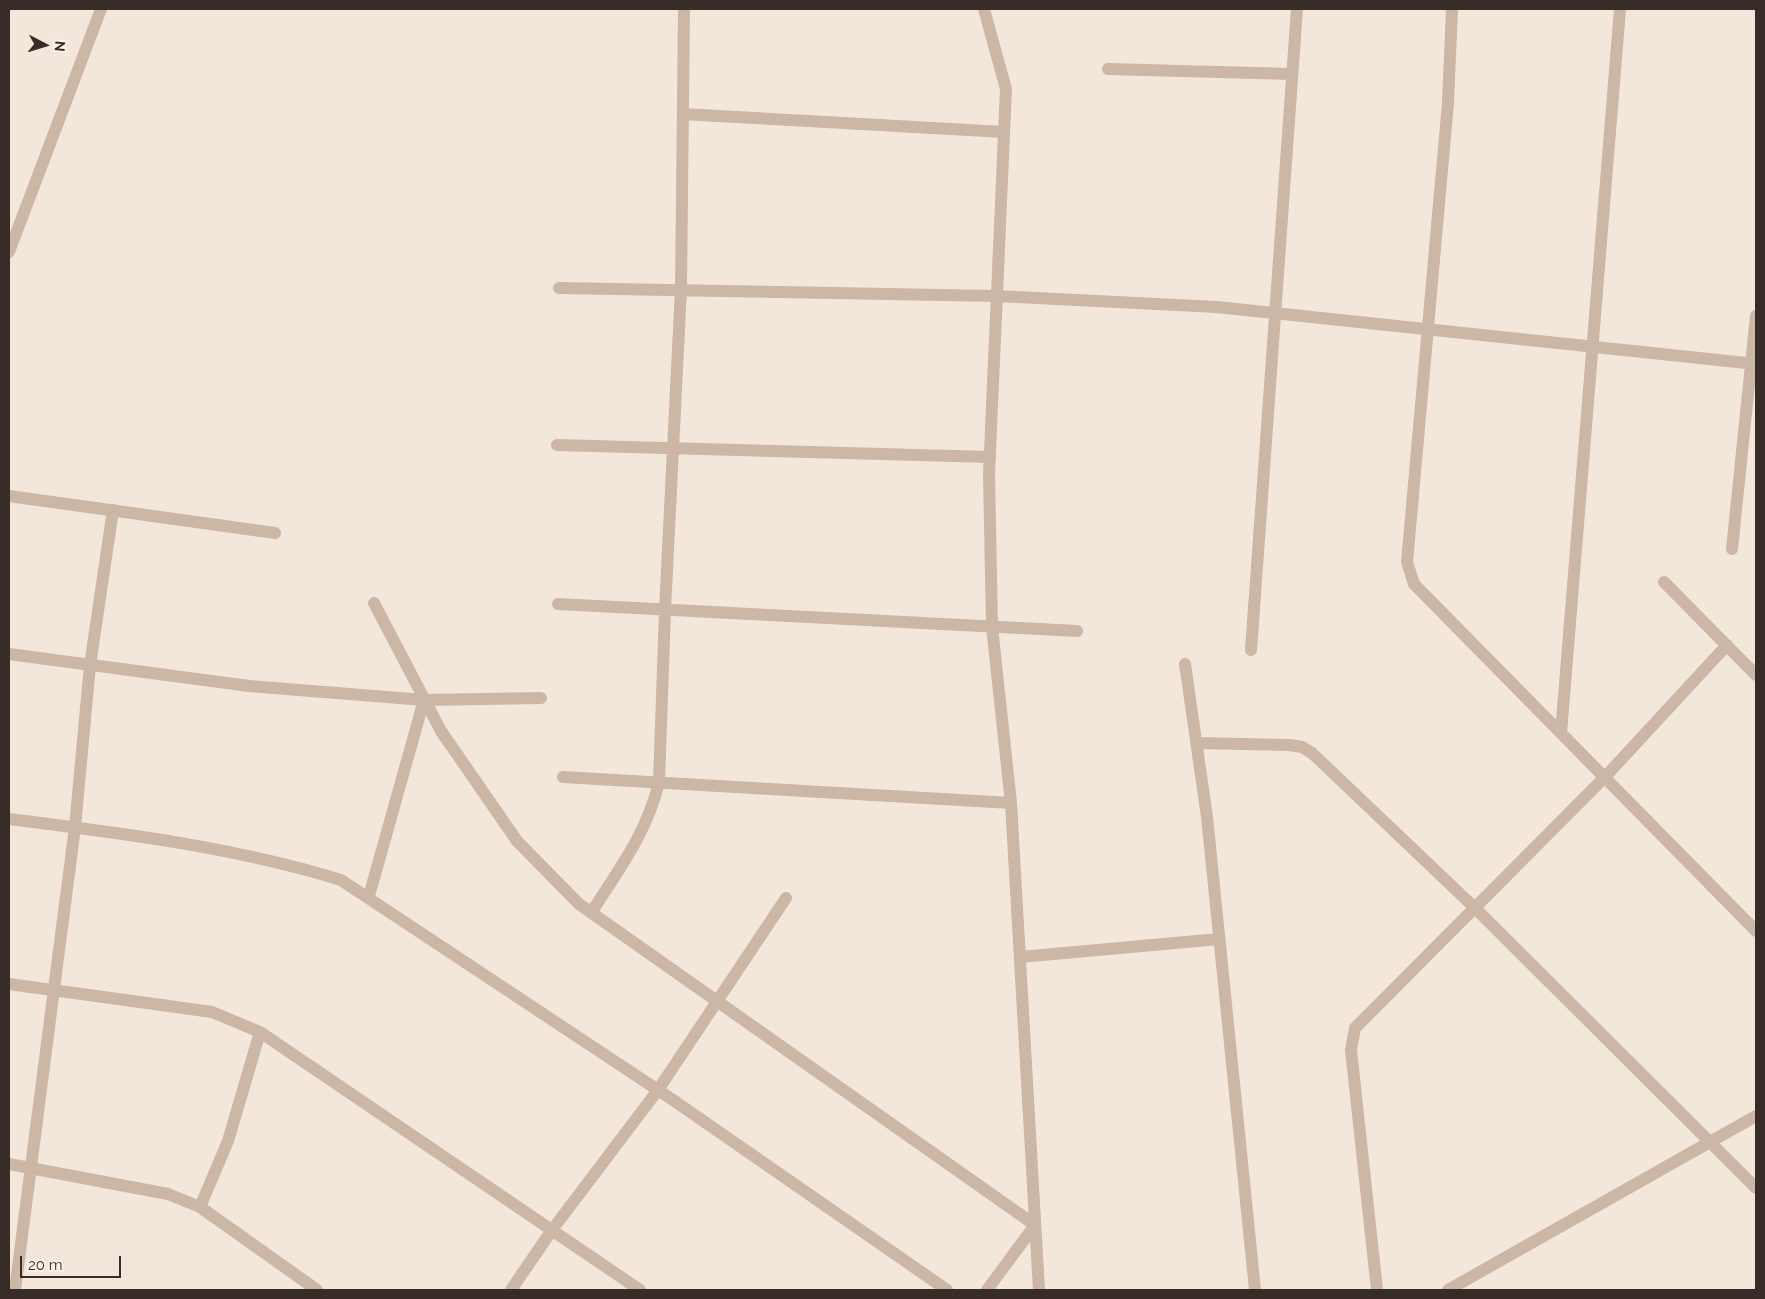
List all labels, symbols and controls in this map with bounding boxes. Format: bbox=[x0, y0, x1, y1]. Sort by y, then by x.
north arrow bbox=[20, 20, 70, 70]
text: N bbox=[52, 40, 68, 52]
scale bar bbox=[22, 1246, 124, 1278]
text: 20 m bbox=[28, 1256, 63, 1274]

